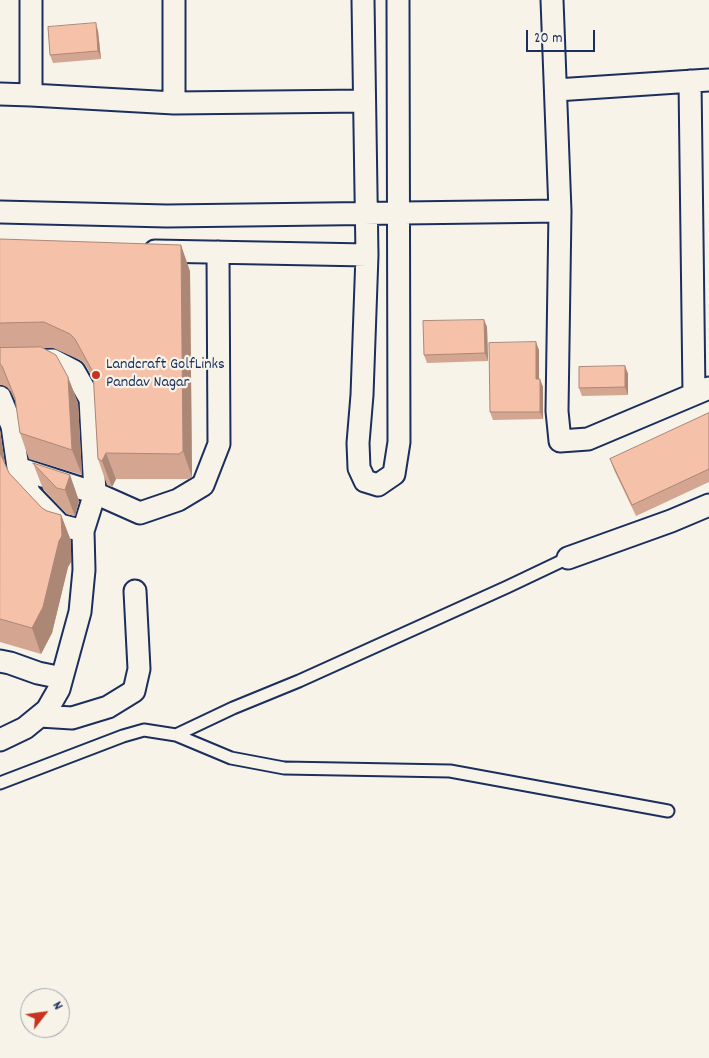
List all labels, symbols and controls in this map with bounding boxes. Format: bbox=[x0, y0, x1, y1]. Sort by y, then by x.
scale bar bbox=[529, 20, 598, 52]
text: 20 m bbox=[534, 28, 562, 50]
place label: Landcraft GolfLinks Pandav Nagar bbox=[106, 356, 225, 394]
marker: Landcraft GolfLinks Pandav Nagar bbox=[90, 369, 102, 381]
north arrow bbox=[20, 988, 70, 1038]
text: N bbox=[47, 998, 68, 1014]

